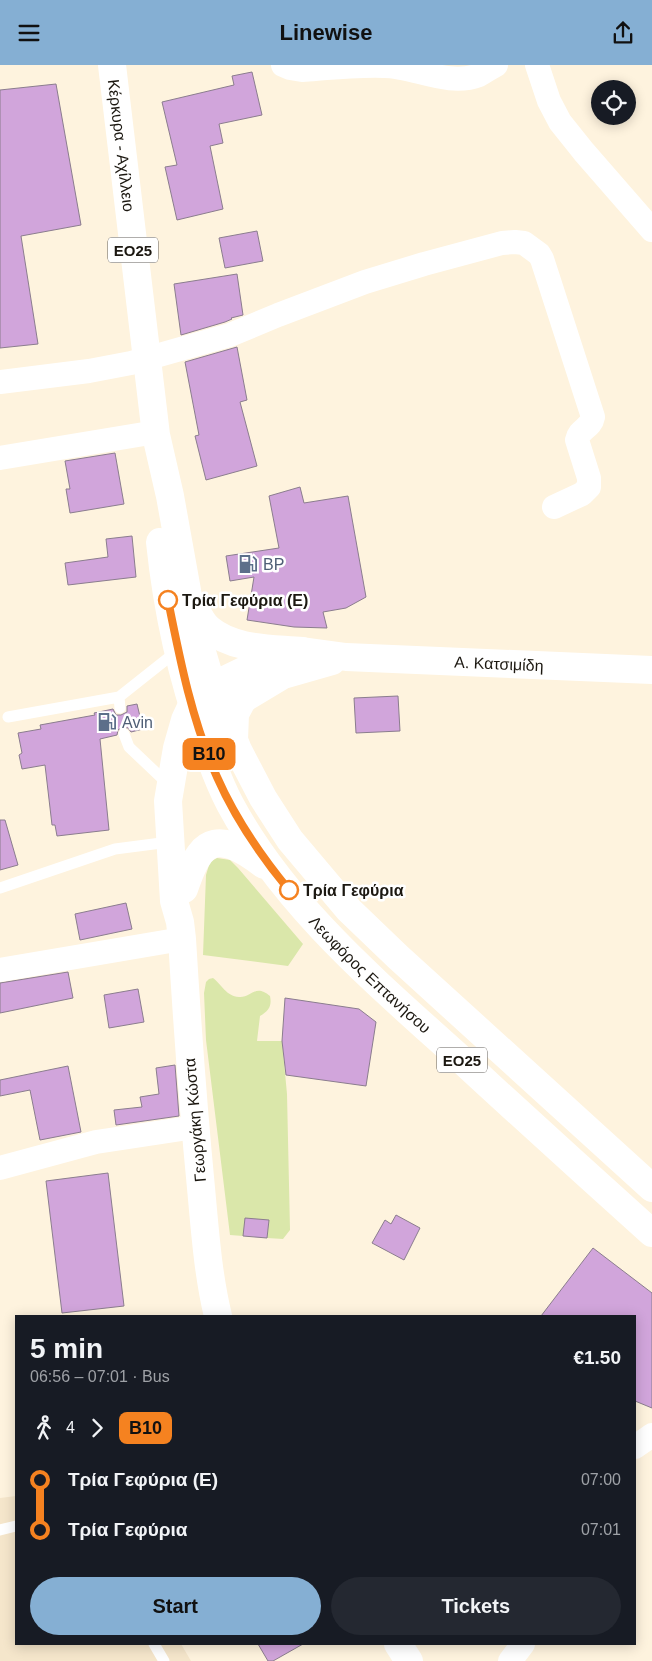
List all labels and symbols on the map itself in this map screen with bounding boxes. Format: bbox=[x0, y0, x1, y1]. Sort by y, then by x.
street label: Κέρκυρα - Αχίλλειο bbox=[105, 78, 138, 213]
road number: ΕΟ25 bbox=[108, 237, 158, 263]
fuel station icon: BP bbox=[237, 553, 259, 575]
place label: BP bbox=[263, 556, 284, 573]
marker: Τρία Γεφύρια (E) bbox=[158, 590, 178, 610]
place label: Τρία Γεφύρια (E) bbox=[182, 592, 308, 609]
street label: Α. Κατσιμίδη bbox=[454, 653, 544, 674]
fuel station icon: Avin bbox=[96, 711, 118, 733]
place label: Avin bbox=[122, 714, 153, 731]
line badge: B10 bbox=[180, 738, 238, 770]
marker: Τρία Γεφύρια bbox=[279, 880, 299, 900]
place label: Τρία Γεφύρια bbox=[303, 882, 404, 899]
street label: Λεωφόρος Επτανήσου bbox=[306, 912, 434, 1036]
road number: ΕΟ25 bbox=[437, 1047, 487, 1073]
street label: Γεωργάκη Κώστα bbox=[181, 1057, 209, 1183]

